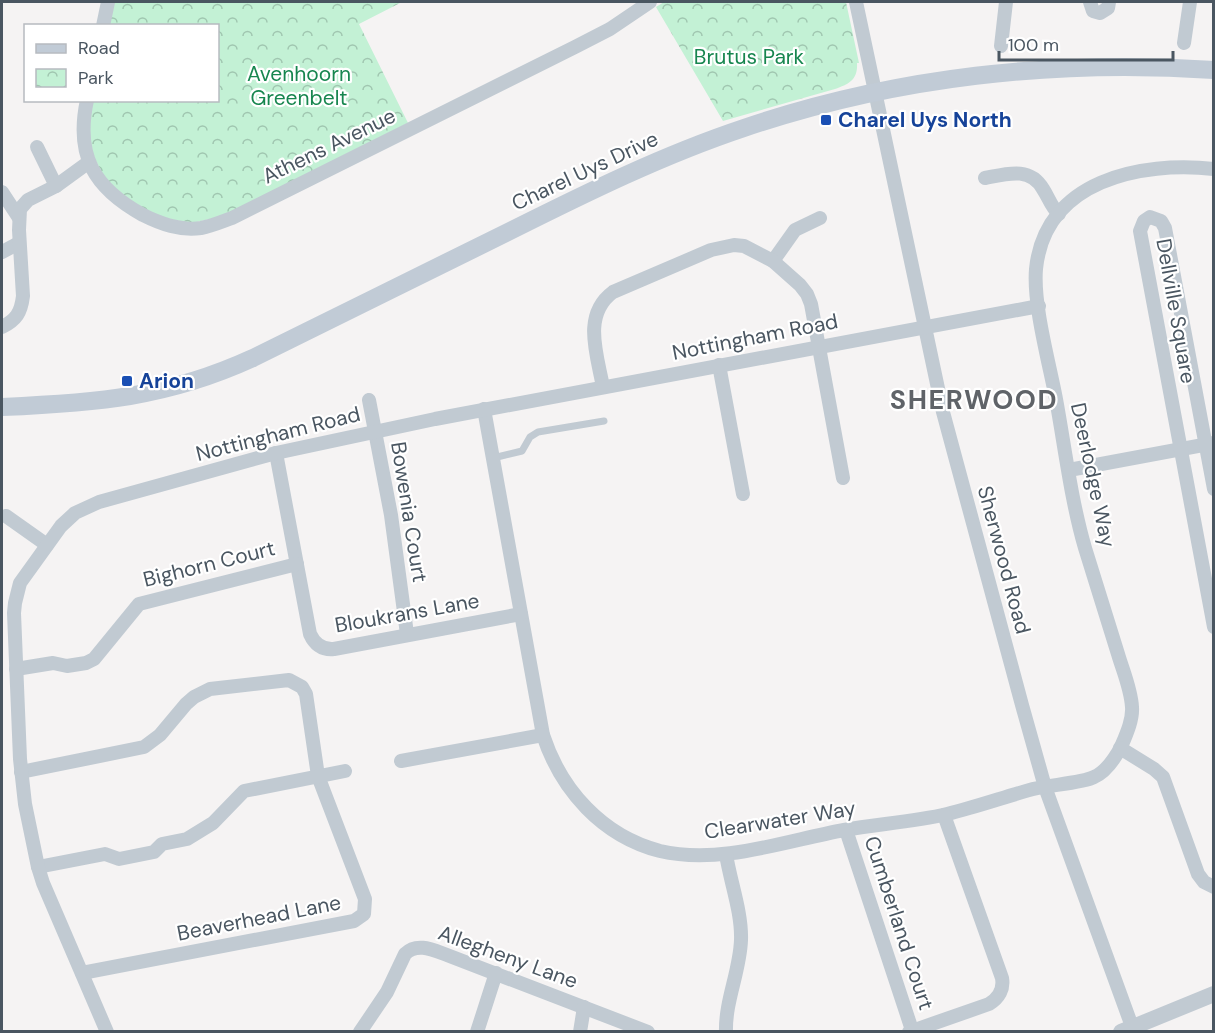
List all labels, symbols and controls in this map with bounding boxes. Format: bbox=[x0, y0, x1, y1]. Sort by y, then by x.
legend bbox=[24, 24, 219, 102]
scale bar bbox=[999, 24, 1173, 62]
text: 100 m bbox=[1008, 33, 1059, 57]
text: Road bbox=[78, 36, 120, 60]
park label: Brutus Park bbox=[694, 43, 805, 71]
park label: Avenhoorn Greenbelt bbox=[247, 60, 351, 112]
text: Park bbox=[78, 66, 114, 90]
street label: Athens Avenue bbox=[258, 102, 400, 190]
place label: Charel Uys North bbox=[838, 106, 1012, 134]
marker: Charel Uys North bbox=[819, 113, 833, 127]
street label: Charel Uys Drive bbox=[507, 125, 663, 217]
street label: Dellville Square bbox=[1149, 236, 1203, 386]
street label: Nottingham Road bbox=[670, 307, 840, 367]
place label: Arion bbox=[139, 367, 194, 395]
marker: Arion bbox=[120, 374, 134, 388]
district label: SHERWOOD bbox=[890, 382, 1058, 417]
street label: Nottingham Road bbox=[193, 400, 363, 468]
street label: Deerlodge Way bbox=[1064, 400, 1122, 550]
street label: Bowenia Court bbox=[384, 440, 434, 584]
street label: Sherwood Road bbox=[971, 483, 1037, 637]
street label: Bighorn Court bbox=[140, 534, 278, 594]
street label: Bloukrans Lane bbox=[333, 587, 482, 639]
street label: Clearwater Way bbox=[702, 794, 858, 846]
street label: Cumberland Court bbox=[858, 833, 940, 1013]
street label: Beaverhead Lane bbox=[175, 888, 343, 948]
street label: Allegheny Lane bbox=[434, 919, 582, 995]

